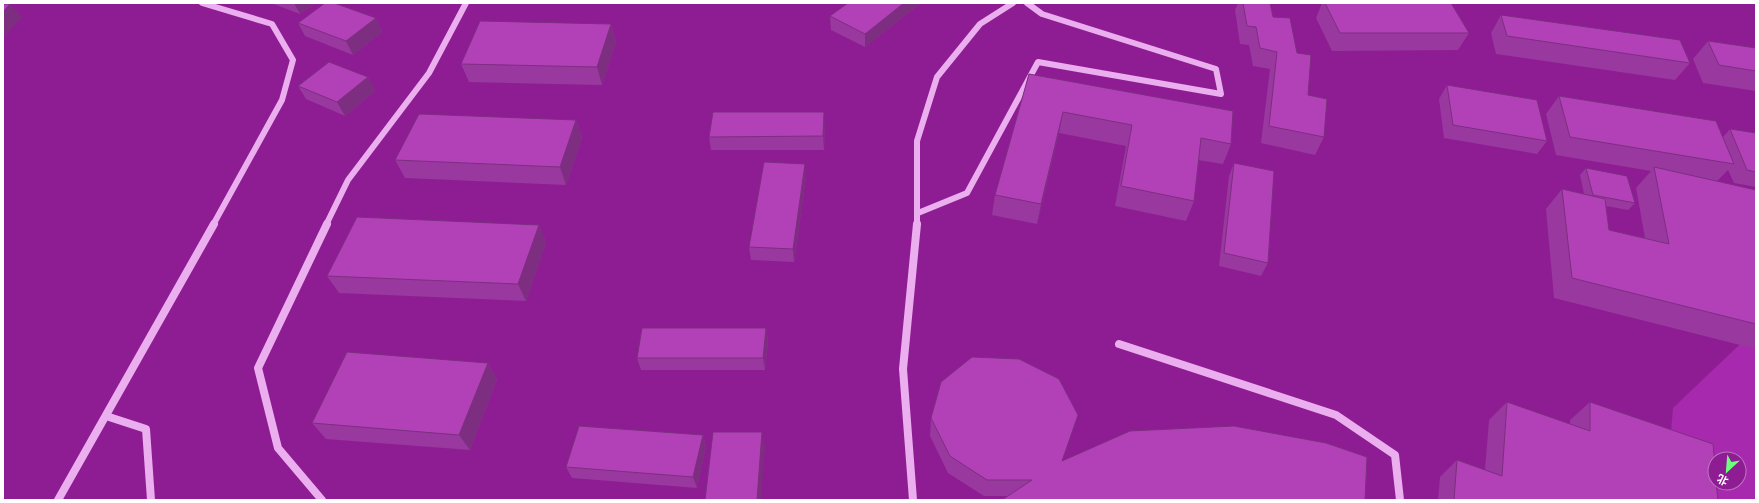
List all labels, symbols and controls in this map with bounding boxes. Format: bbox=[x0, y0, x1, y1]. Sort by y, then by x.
north arrow bbox=[1707, 451, 1747, 491]
text: 北 bbox=[1715, 472, 1730, 488]

